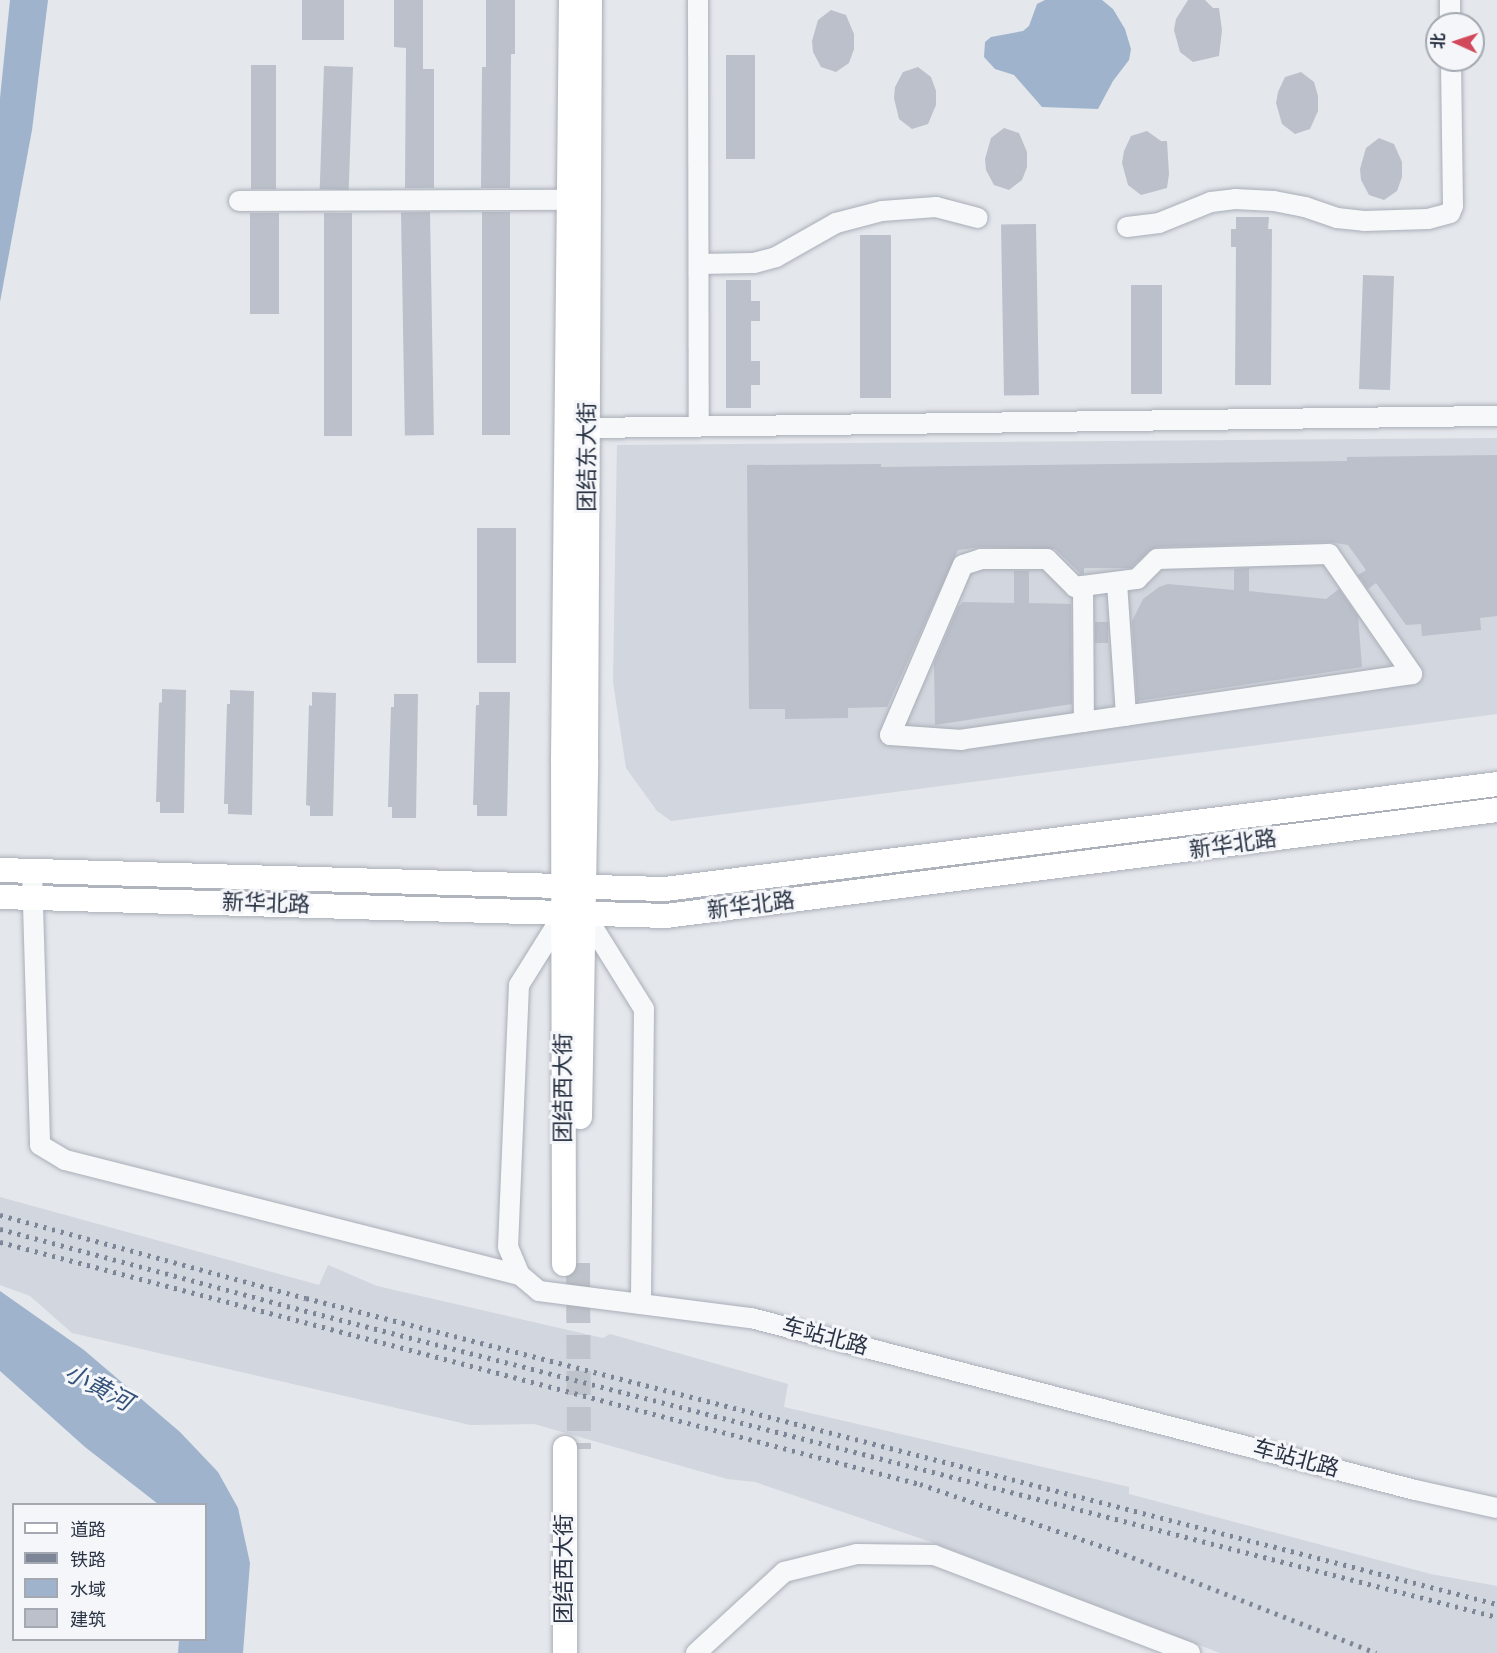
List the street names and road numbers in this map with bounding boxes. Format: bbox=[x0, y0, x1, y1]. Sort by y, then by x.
street label: 团结东大街 bbox=[575, 402, 601, 512]
street label: 新华北路 bbox=[1188, 826, 1278, 864]
street label: 新华北路 bbox=[706, 888, 796, 924]
street label: 新华北路 bbox=[222, 889, 310, 919]
street label: 团结西大街 bbox=[551, 1033, 577, 1143]
street label: 车站北路 bbox=[779, 1313, 871, 1361]
street label: 车站北路 bbox=[1250, 1435, 1342, 1483]
street label: 团结西大街 bbox=[552, 1514, 578, 1624]

